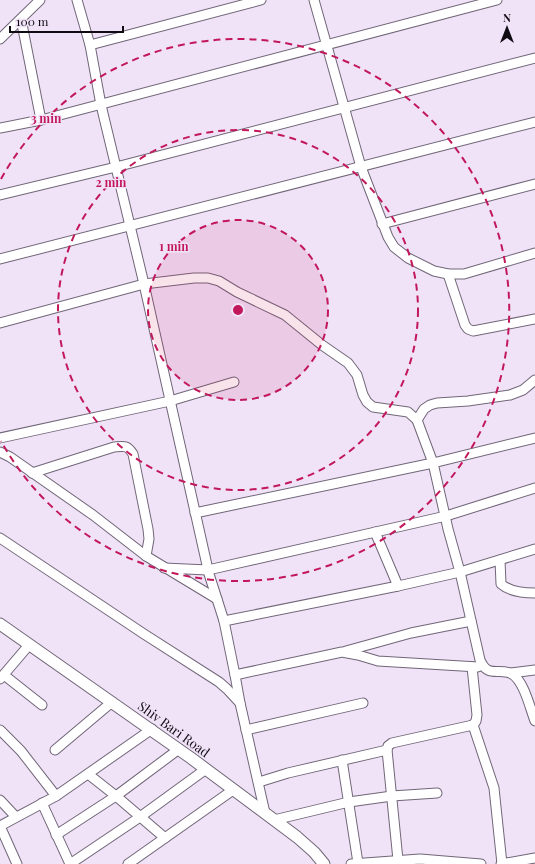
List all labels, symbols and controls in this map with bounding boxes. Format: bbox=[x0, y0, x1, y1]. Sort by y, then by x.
scale bar bbox=[10, 8, 123, 34]
north arrow bbox=[487, 8, 527, 48]
text: N bbox=[503, 10, 511, 25]
text: 100 m bbox=[16, 13, 49, 29]
text: 3 min bbox=[31, 110, 62, 126]
text: 2 min bbox=[96, 174, 127, 190]
text: 1 min bbox=[159, 238, 189, 254]
centre of rings bbox=[231, 303, 245, 317]
street label: Shiv Bari Road bbox=[135, 697, 214, 761]

